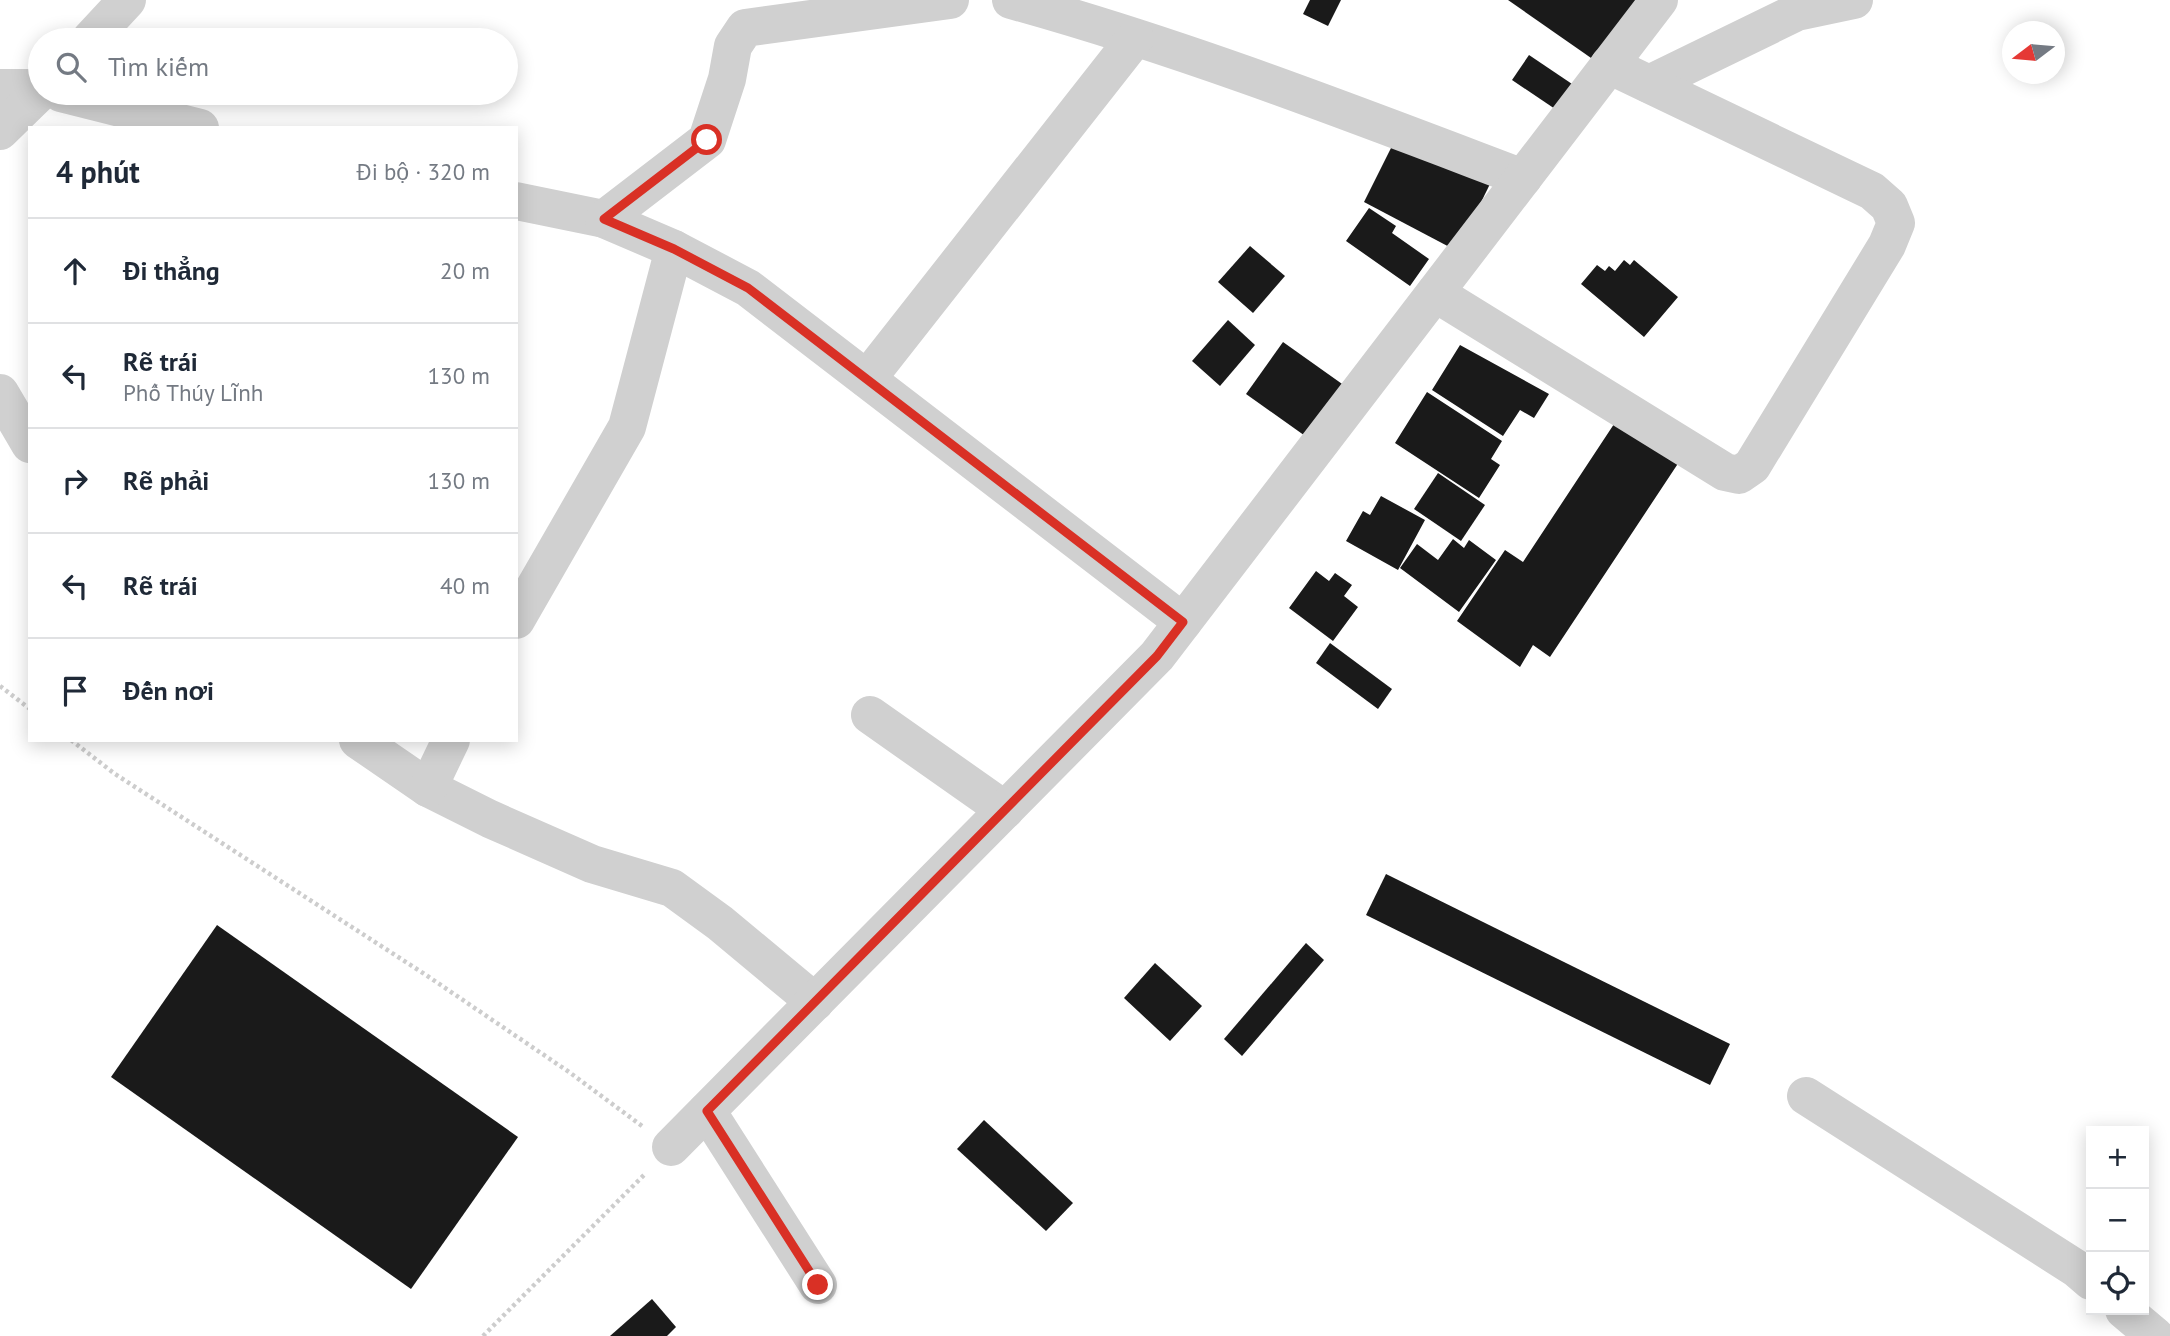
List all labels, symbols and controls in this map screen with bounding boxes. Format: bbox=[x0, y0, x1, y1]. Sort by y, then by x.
north arrow bbox=[2002, 21, 2065, 84]
search box bbox=[28, 28, 518, 105]
icon: search bbox=[52, 48, 90, 86]
text: Tìm kiếm bbox=[108, 50, 209, 83]
route start bbox=[691, 124, 722, 155]
text: 4 phút bbox=[56, 152, 140, 191]
text: Đi bộ · 320 m bbox=[357, 157, 490, 186]
icon: ahead bbox=[56, 252, 94, 290]
text: Đi thẳng bbox=[123, 254, 220, 287]
text: 20 m bbox=[440, 256, 490, 285]
text: Rẽ trái bbox=[123, 345, 198, 378]
icon: left bbox=[56, 357, 94, 395]
text: 130 m bbox=[428, 361, 490, 390]
text: Phố Thúy Lĩnh bbox=[123, 378, 263, 407]
icon: right bbox=[56, 462, 94, 500]
text: Rẽ phải bbox=[123, 464, 209, 497]
text: 130 m bbox=[428, 466, 490, 495]
icon: left bbox=[56, 567, 94, 605]
text: Rẽ trái bbox=[123, 569, 198, 602]
text: 40 m bbox=[440, 571, 490, 600]
icon: arrive bbox=[56, 672, 94, 710]
text: Đến nơi bbox=[123, 674, 214, 707]
map controls bbox=[2086, 1126, 2149, 1315]
button: + bbox=[2086, 1126, 2149, 1189]
button: − bbox=[2086, 1189, 2149, 1252]
button: locate bbox=[2086, 1252, 2149, 1315]
route end bbox=[802, 1269, 833, 1300]

